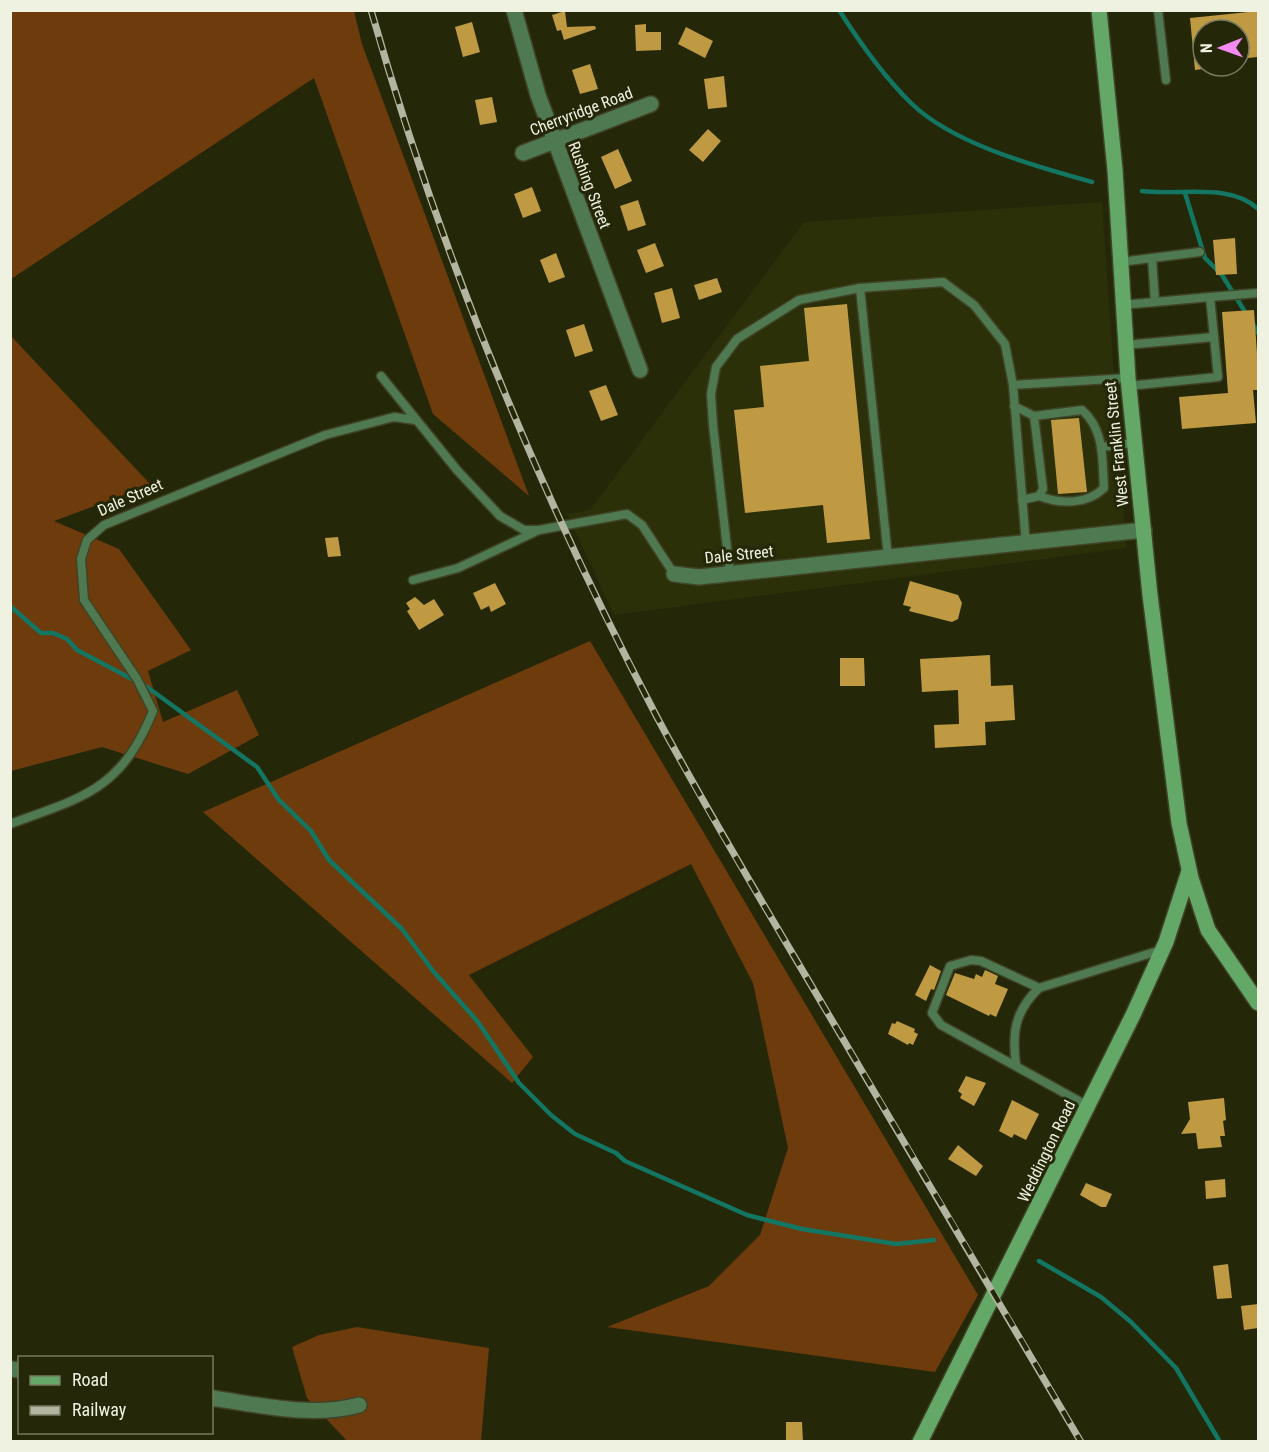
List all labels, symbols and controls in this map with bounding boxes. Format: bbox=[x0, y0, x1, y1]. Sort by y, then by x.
north arrow bbox=[1191, 18, 1251, 78]
text: N bbox=[1197, 43, 1216, 53]
street label: Cherryridge Road bbox=[527, 83, 635, 140]
street label: Rushing Street bbox=[564, 139, 615, 232]
street label: West Franklin Street bbox=[1100, 380, 1133, 508]
street label: Dale Street bbox=[95, 475, 166, 520]
street label: Dale Street bbox=[704, 541, 775, 568]
street label: Weddington Road bbox=[1014, 1097, 1079, 1205]
legend bbox=[18, 1356, 213, 1434]
text: Road bbox=[72, 1369, 108, 1390]
text: Railway bbox=[72, 1399, 127, 1420]

